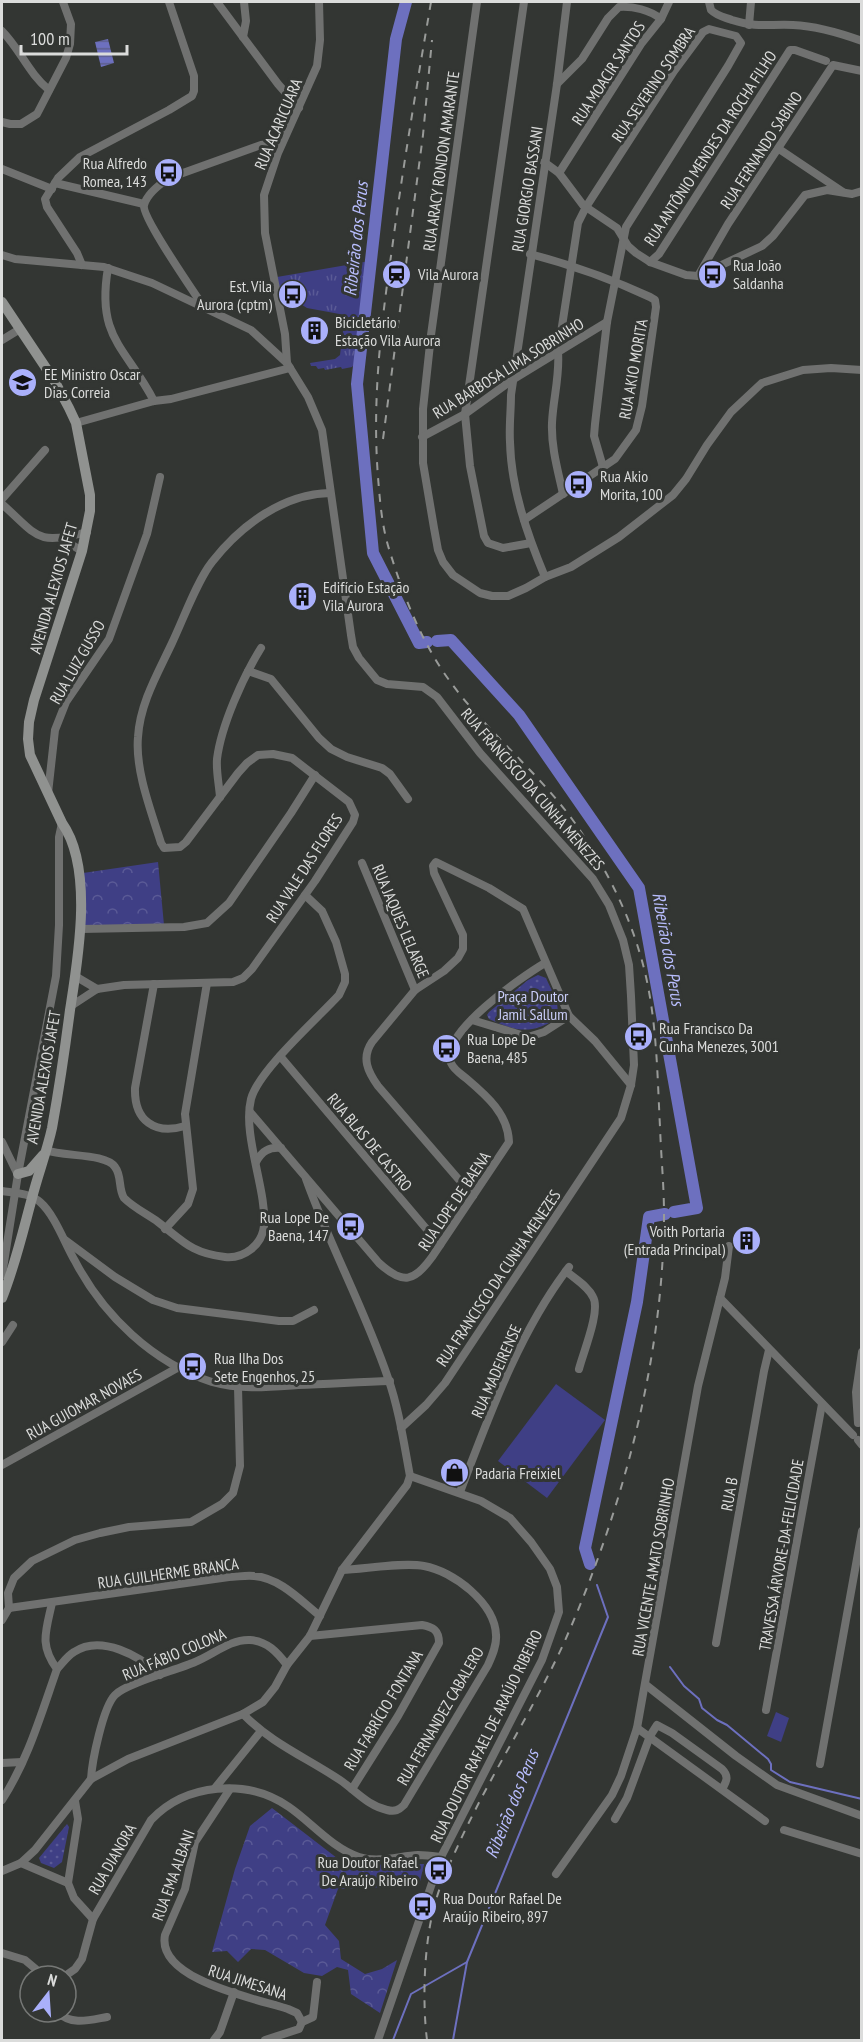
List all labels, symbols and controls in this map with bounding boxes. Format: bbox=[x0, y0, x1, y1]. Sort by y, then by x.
street label: RUA MOACIR SANTOS bbox=[567, 17, 649, 129]
scale bar bbox=[21, 18, 128, 56]
street label: RUA SEVERINO SOMBRA bbox=[607, 22, 699, 146]
text: 100 m bbox=[30, 27, 70, 50]
street label: RUA ANTÔNIO MENDES DA ROCHA FILHO bbox=[639, 47, 781, 249]
street label: RUA ARACY RONDON AMARANTE bbox=[418, 70, 464, 252]
street label: RUA ACARICUARA bbox=[250, 75, 306, 173]
street label: RUA FERNANDO SABINO bbox=[716, 87, 807, 212]
street label: RUA GIORGIO BASSANI bbox=[507, 125, 547, 253]
place label: Rua Alfredo Romea, 143 bbox=[83, 153, 147, 191]
bus stop icon: Rua Alfredo Romea, 143 bbox=[152, 156, 184, 188]
water label: Ribeirão dos Perus bbox=[338, 179, 373, 297]
place label: Rua João Saldanha bbox=[733, 255, 784, 293]
station icon: Vila Aurora bbox=[381, 258, 413, 290]
bus stop icon: Rua João Saldanha bbox=[696, 258, 728, 290]
place label: Vila Aurora bbox=[417, 264, 479, 284]
place label: Est. Vila Aurora (cptm) bbox=[197, 276, 272, 314]
bus stop icon: Est. Vila Aurora (cptm) bbox=[277, 279, 309, 311]
place label: Bicicletário Estação Vila Aurora bbox=[335, 312, 441, 350]
street label: RUA BARBOSA LIMA SOBRINHO bbox=[429, 313, 587, 423]
building icon: Bicicletário Estação Vila Aurora bbox=[298, 315, 330, 347]
street label: RUA AKIO MORITA bbox=[614, 317, 652, 421]
place label: EE Ministro Oscar Dias Correia bbox=[44, 364, 141, 402]
school or university icon: EE Ministro Oscar Dias Correia bbox=[7, 367, 39, 399]
place label: Rua Akio Morita, 100 bbox=[600, 466, 663, 504]
bus stop icon: Rua Akio Morita, 100 bbox=[563, 469, 595, 501]
street label: AVENIDA ALEXIOS JAFET bbox=[25, 520, 81, 656]
place label: Edifício Estação Vila Aurora bbox=[322, 577, 409, 615]
building icon: Edifício Estação Vila Aurora bbox=[286, 580, 318, 612]
street label: RUA LUIZ GUSSO bbox=[45, 616, 109, 708]
street label: RUA FRANCISCO DA CUNHA MENEZES bbox=[457, 704, 609, 874]
street label: RUA VALE DAS FLORES bbox=[261, 810, 347, 926]
street label: RUA JAQUES LELARGE bbox=[368, 861, 434, 981]
water label: Ribeirão dos Perus bbox=[647, 890, 690, 1009]
park label: Praça Doutor Jamil Sallum bbox=[497, 986, 569, 1024]
street label: AVENIDA ALEXIOS JAFET bbox=[21, 1009, 65, 1145]
place label: Rua Francisco Da Cunha Menezes, 3001 bbox=[659, 1018, 779, 1056]
bus stop icon: Rua Francisco Da Cunha Menezes, 3001 bbox=[622, 1021, 654, 1053]
place label: Rua Lope De Baena, 485 bbox=[467, 1029, 536, 1067]
bus stop icon: Rua Lope De Baena, 485 bbox=[430, 1032, 462, 1064]
street label: RUA BLAS DE CASTRO bbox=[323, 1089, 417, 1195]
street label: RUA LOPE DE BAENA bbox=[413, 1147, 495, 1254]
street label: RUA FRANCISCO DA CUNHA MENEZES bbox=[431, 1186, 565, 1370]
place label: Rua Lope De Baena, 147 bbox=[260, 1207, 329, 1245]
bus stop icon: Rua Lope De Baena, 147 bbox=[334, 1210, 366, 1242]
place label: Voith Portaria (Entrada Principal) bbox=[624, 1221, 725, 1259]
building icon: Voith Portaria (Entrada Principal) bbox=[730, 1224, 762, 1256]
street label: RUA MADEIRENSE bbox=[467, 1321, 526, 1421]
place label: Rua Ilha Dos Sete Engenhos, 25 bbox=[214, 1348, 315, 1386]
bus stop icon: Rua Ilha Dos Sete Engenhos, 25 bbox=[177, 1351, 209, 1383]
street label: RUA GUIOMAR NOVAES bbox=[23, 1364, 145, 1444]
shop icon: Padaria Freixiel bbox=[438, 1457, 470, 1489]
street label: TRAVESSA ÁRVORE-DA-FELICIDADE bbox=[754, 1457, 808, 1653]
place label: Padaria Freixiel bbox=[475, 1463, 561, 1483]
street label: RUA VICENTE AMATO SOBRINHO bbox=[627, 1476, 679, 1658]
street label: RUA B bbox=[716, 1476, 742, 1512]
street label: RUA GUILHERME BRANCA bbox=[96, 1553, 240, 1593]
street label: RUA FÁBIO COLONA bbox=[119, 1623, 229, 1685]
street label: RUA DOUTOR RAFAEL DE ARAÚJO RIBEIRO bbox=[426, 1626, 546, 1846]
street label: RUA FERNANDEZ CABALERO bbox=[392, 1643, 488, 1789]
street label: RUA FABRÍCIO FONTANA bbox=[339, 1646, 427, 1774]
water label: Ribeirão dos Perus bbox=[479, 1745, 544, 1861]
street label: RUA DIANORA bbox=[84, 1820, 140, 1898]
street label: RUA EMA ALBANI bbox=[147, 1827, 199, 1923]
place label: Rua Doutor Rafael De Araújo Ribeiro bbox=[317, 1852, 418, 1890]
bus stop icon: Rua Doutor Rafael De Araújo Ribeiro bbox=[423, 1855, 455, 1887]
place label: Rua Doutor Rafael De Araújo Ribeiro, 897 bbox=[443, 1888, 562, 1926]
bus stop icon: Rua Doutor Rafael De Araújo Ribeiro, 897 bbox=[406, 1891, 438, 1923]
street label: RUA JIMESANA bbox=[206, 1960, 290, 2004]
north arrow bbox=[18, 1964, 78, 2024]
text: N bbox=[45, 1969, 59, 1990]

